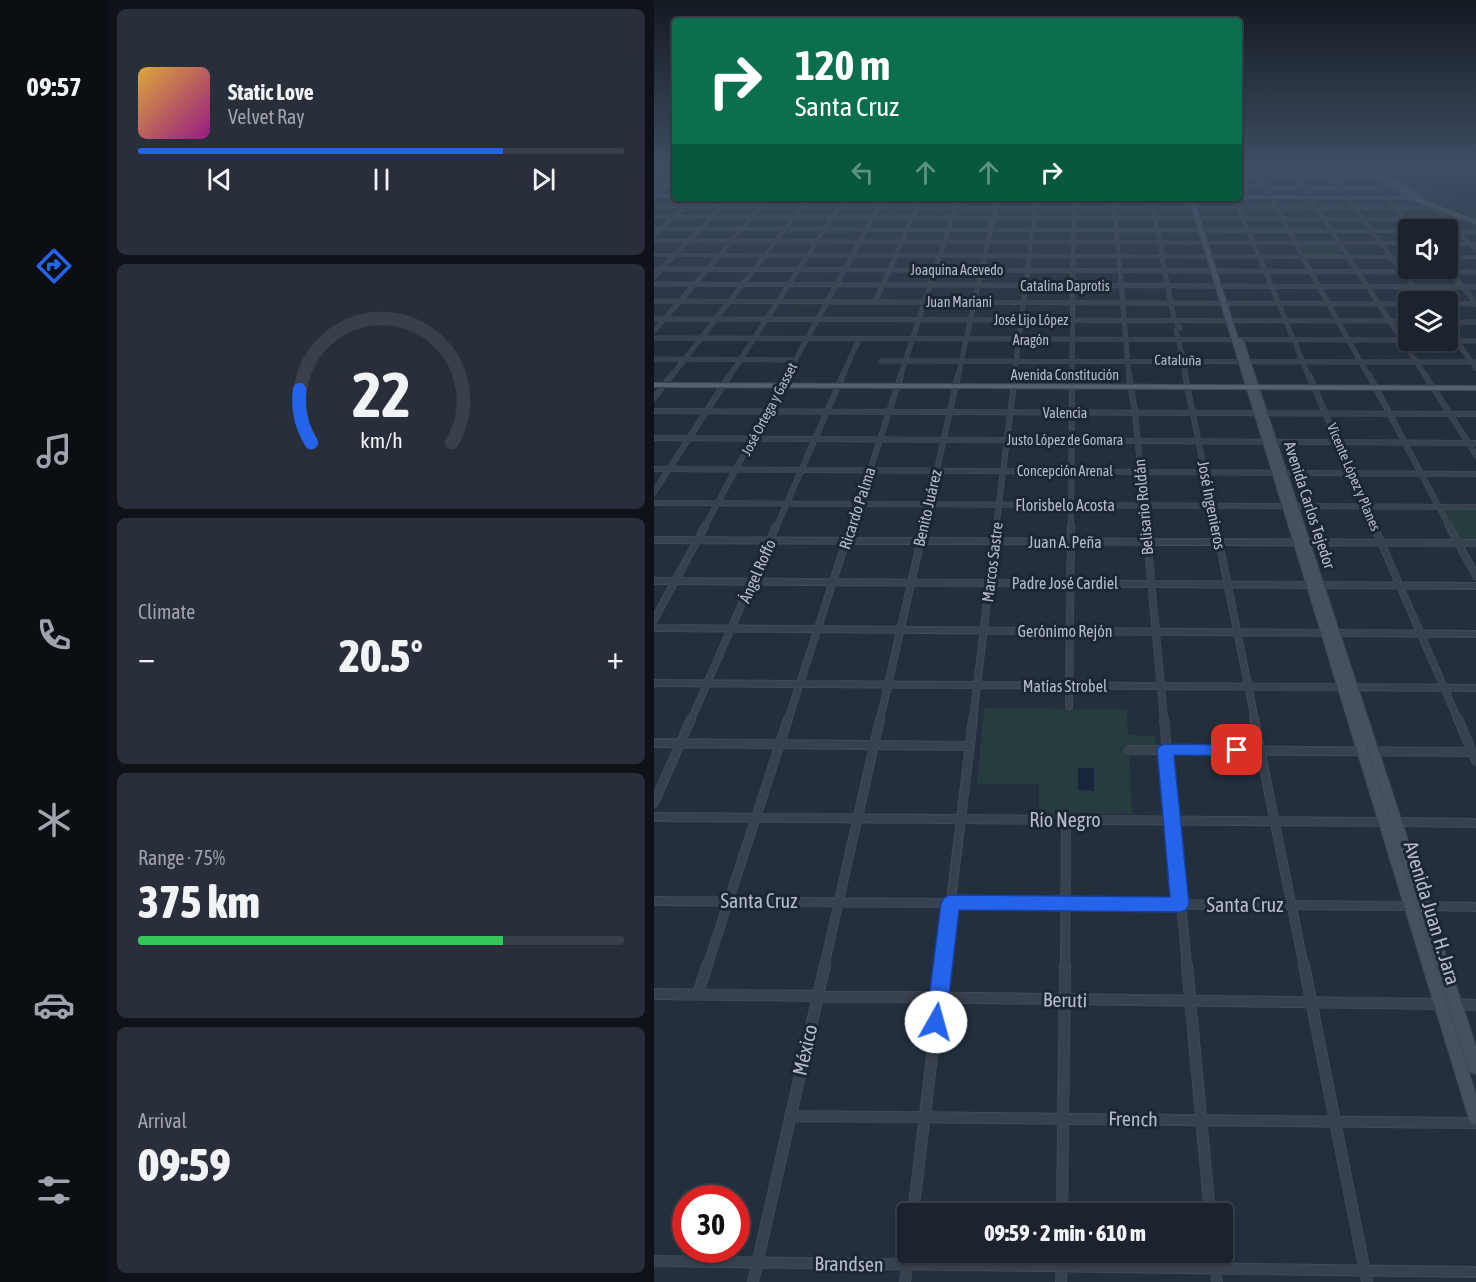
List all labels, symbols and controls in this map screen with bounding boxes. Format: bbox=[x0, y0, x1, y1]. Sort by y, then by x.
text: 120 m bbox=[795, 41, 890, 89]
icon: right bbox=[696, 42, 774, 120]
text: 09:57 bbox=[26, 71, 82, 102]
text: Static Love bbox=[228, 79, 314, 105]
text: Santa Cruz bbox=[795, 91, 899, 122]
text: Velvet Ray bbox=[228, 105, 305, 128]
icon: left bbox=[846, 156, 879, 189]
icon: ahead bbox=[909, 156, 942, 189]
icon: ahead bbox=[972, 156, 1005, 189]
icon: right bbox=[1035, 156, 1068, 189]
icon: previous bbox=[203, 163, 236, 196]
icon: pause bbox=[365, 163, 398, 196]
icon: next bbox=[527, 163, 560, 196]
map controls bbox=[1398, 219, 1458, 351]
button: sound bbox=[1398, 219, 1458, 279]
icon: directions bbox=[33, 245, 75, 287]
street label: Joaquina Acevedo bbox=[911, 262, 1003, 278]
street label: Catalina Daprotis bbox=[1020, 278, 1110, 294]
button: layers bbox=[1398, 291, 1458, 351]
street label: Juan Mariani bbox=[926, 294, 992, 310]
street label: José Lijo López bbox=[994, 312, 1068, 328]
street label: Aragón bbox=[1013, 332, 1049, 348]
street label: Cataluña bbox=[1154, 352, 1202, 368]
text: 22 bbox=[352, 360, 410, 431]
street label: José Ortega y Gasset bbox=[738, 360, 800, 458]
street label: Avenida Constitución bbox=[1011, 367, 1119, 383]
street label: Valencia bbox=[1043, 405, 1087, 421]
street label: Vicente López y Planes bbox=[1324, 421, 1384, 533]
text: km/h bbox=[360, 429, 402, 454]
icon: music bbox=[33, 430, 75, 472]
street label: Justo López de Gomara bbox=[1007, 432, 1123, 448]
street label: Avenida Carlos Tejedor bbox=[1280, 439, 1339, 572]
street label: Belisario Roldán bbox=[1130, 458, 1156, 556]
street label: José Ingenieros bbox=[1194, 459, 1229, 551]
street label: Concepción Arenal bbox=[1017, 463, 1113, 479]
street label: Ricardo Palma bbox=[835, 465, 879, 551]
street label: Benito Juárez bbox=[909, 468, 945, 548]
street label: Florisbelo Acosta bbox=[1015, 496, 1115, 514]
street label: Marcos Sastre bbox=[978, 521, 1006, 603]
street label: Juan A. Peña bbox=[1028, 533, 1102, 551]
street label: Ángel Roffo bbox=[735, 536, 780, 606]
street label: Padre José Cardiel bbox=[1012, 574, 1119, 592]
text: Climate bbox=[138, 600, 195, 623]
icon: phone bbox=[33, 614, 75, 656]
street label: Gerónimo Rejón bbox=[1018, 622, 1112, 641]
text: 20.5° bbox=[339, 630, 423, 682]
text: − bbox=[138, 638, 155, 676]
text: + bbox=[607, 638, 624, 676]
street label: Matías Strobel bbox=[1023, 677, 1108, 695]
pin bbox=[1211, 724, 1262, 775]
icon: arrive bbox=[1220, 733, 1253, 766]
icon: climate bbox=[33, 799, 75, 841]
street label: Río Negro bbox=[1029, 808, 1101, 831]
street label: Avenida Juan H. Jara bbox=[1400, 838, 1465, 987]
text: Range · 75% bbox=[138, 846, 225, 869]
text: 375 km bbox=[138, 876, 260, 928]
street label: Santa Cruz bbox=[721, 889, 797, 912]
street label: Santa Cruz bbox=[1207, 893, 1283, 916]
icon: car bbox=[33, 984, 75, 1026]
street label: Beruti bbox=[1043, 988, 1087, 1011]
position arrow bbox=[904, 990, 968, 1054]
street label: México bbox=[787, 1022, 822, 1078]
street label: French bbox=[1108, 1107, 1158, 1130]
text: Arrival bbox=[138, 1109, 187, 1132]
text: 09:59 bbox=[138, 1139, 231, 1191]
icon: filters bbox=[33, 1169, 75, 1211]
speed limit sign: 30 bbox=[672, 1185, 750, 1263]
text: 09:59 · 2 min · 610 m bbox=[984, 1220, 1146, 1246]
street label: Brandsen bbox=[814, 1251, 884, 1276]

